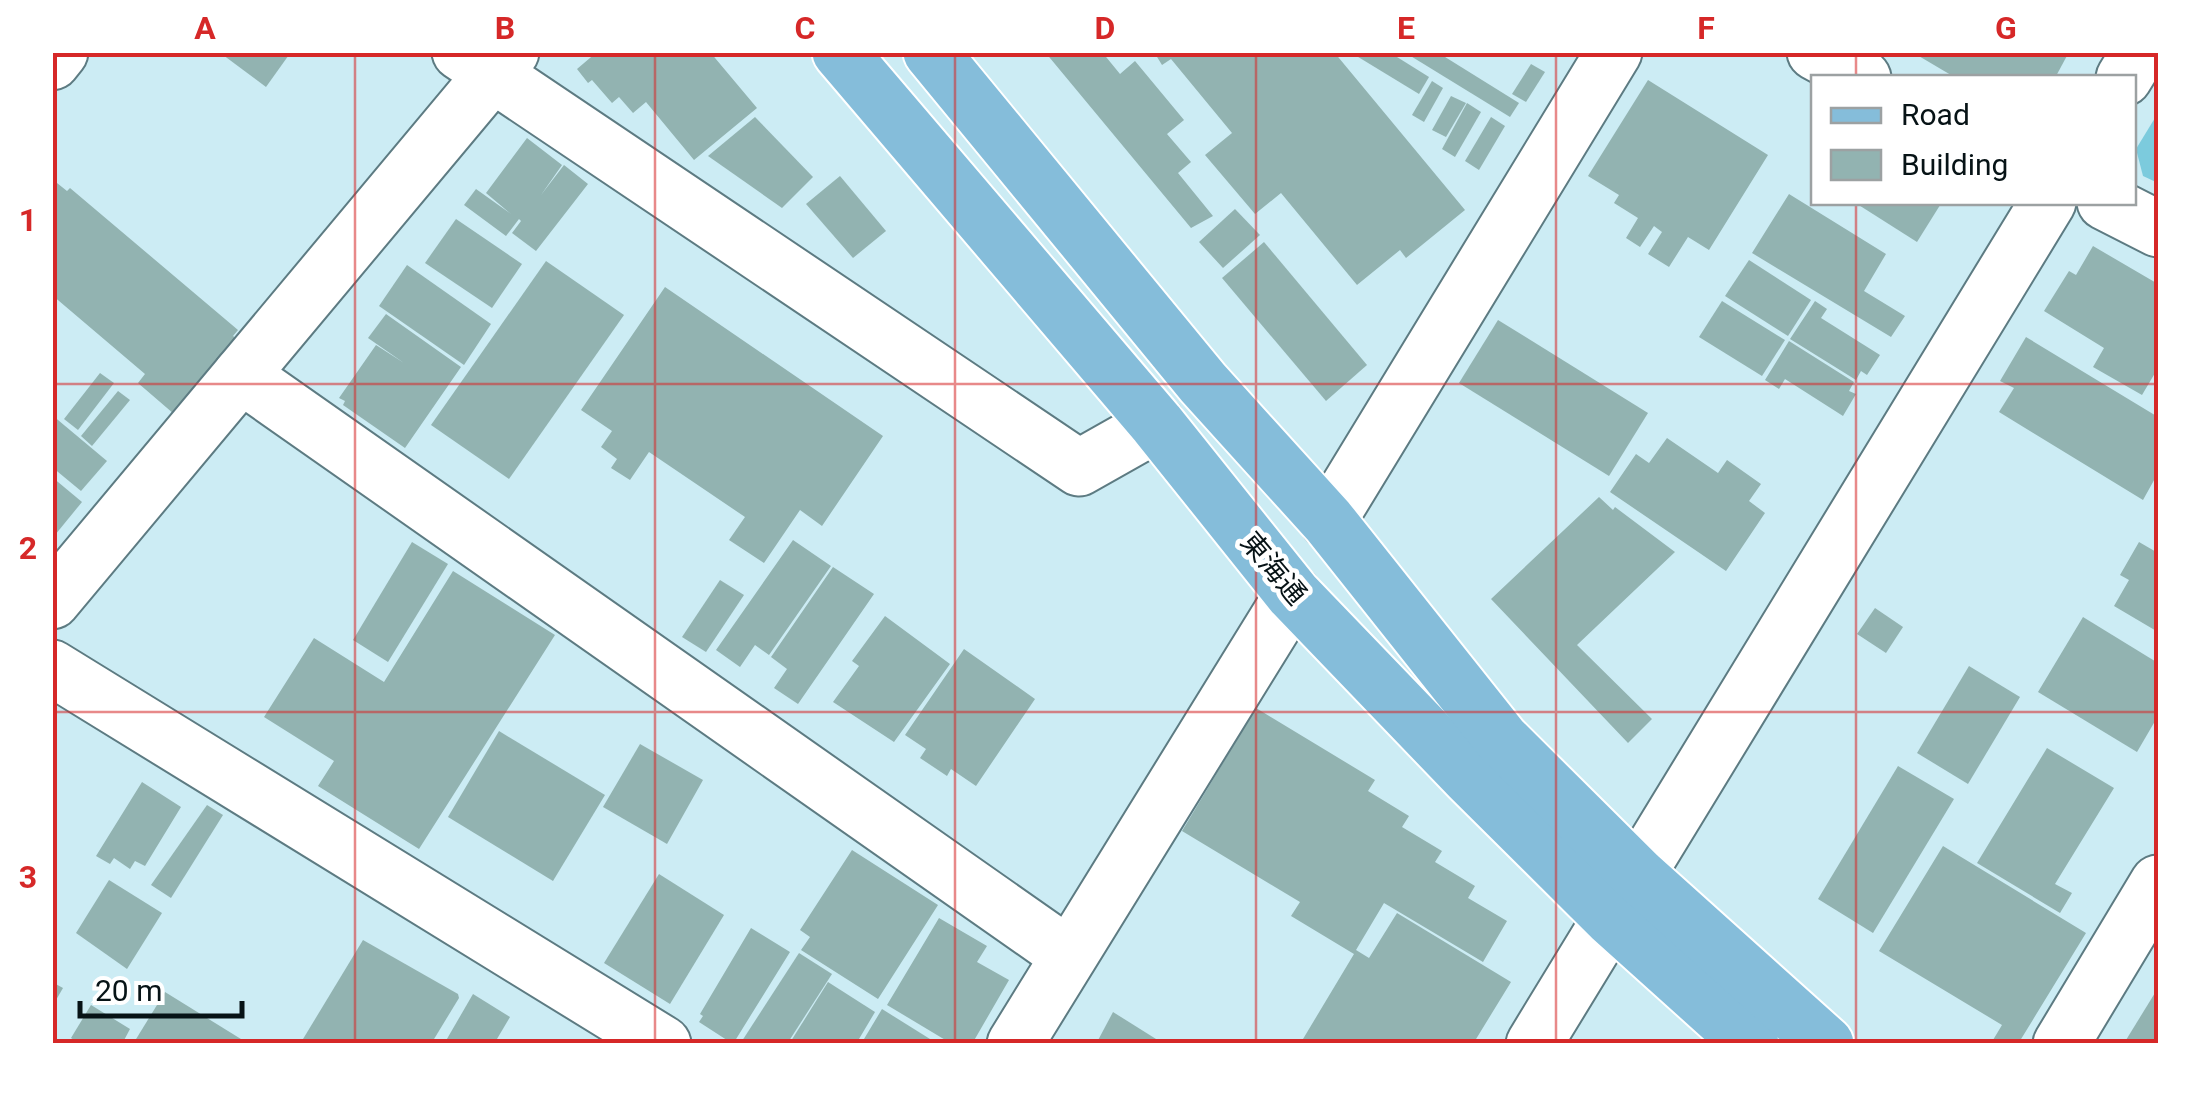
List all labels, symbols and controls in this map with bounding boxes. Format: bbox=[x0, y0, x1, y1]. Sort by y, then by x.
text: A bbox=[194, 9, 216, 47]
text: B bbox=[495, 9, 515, 47]
text: C bbox=[795, 9, 815, 47]
text: D bbox=[1095, 9, 1115, 47]
text: E bbox=[1397, 9, 1415, 47]
text: F bbox=[1697, 9, 1715, 47]
text: G bbox=[1995, 9, 2017, 47]
legend bbox=[1811, 75, 2136, 205]
text: Road bbox=[1901, 97, 1970, 132]
text: Building bbox=[1901, 147, 2008, 182]
text: 1 bbox=[19, 201, 37, 239]
street label: 東海通 bbox=[1234, 526, 1313, 611]
text: 2 bbox=[19, 529, 37, 567]
text: 3 bbox=[19, 858, 37, 896]
scale bar bbox=[80, 956, 242, 1018]
text: 20 m bbox=[95, 973, 162, 1008]

